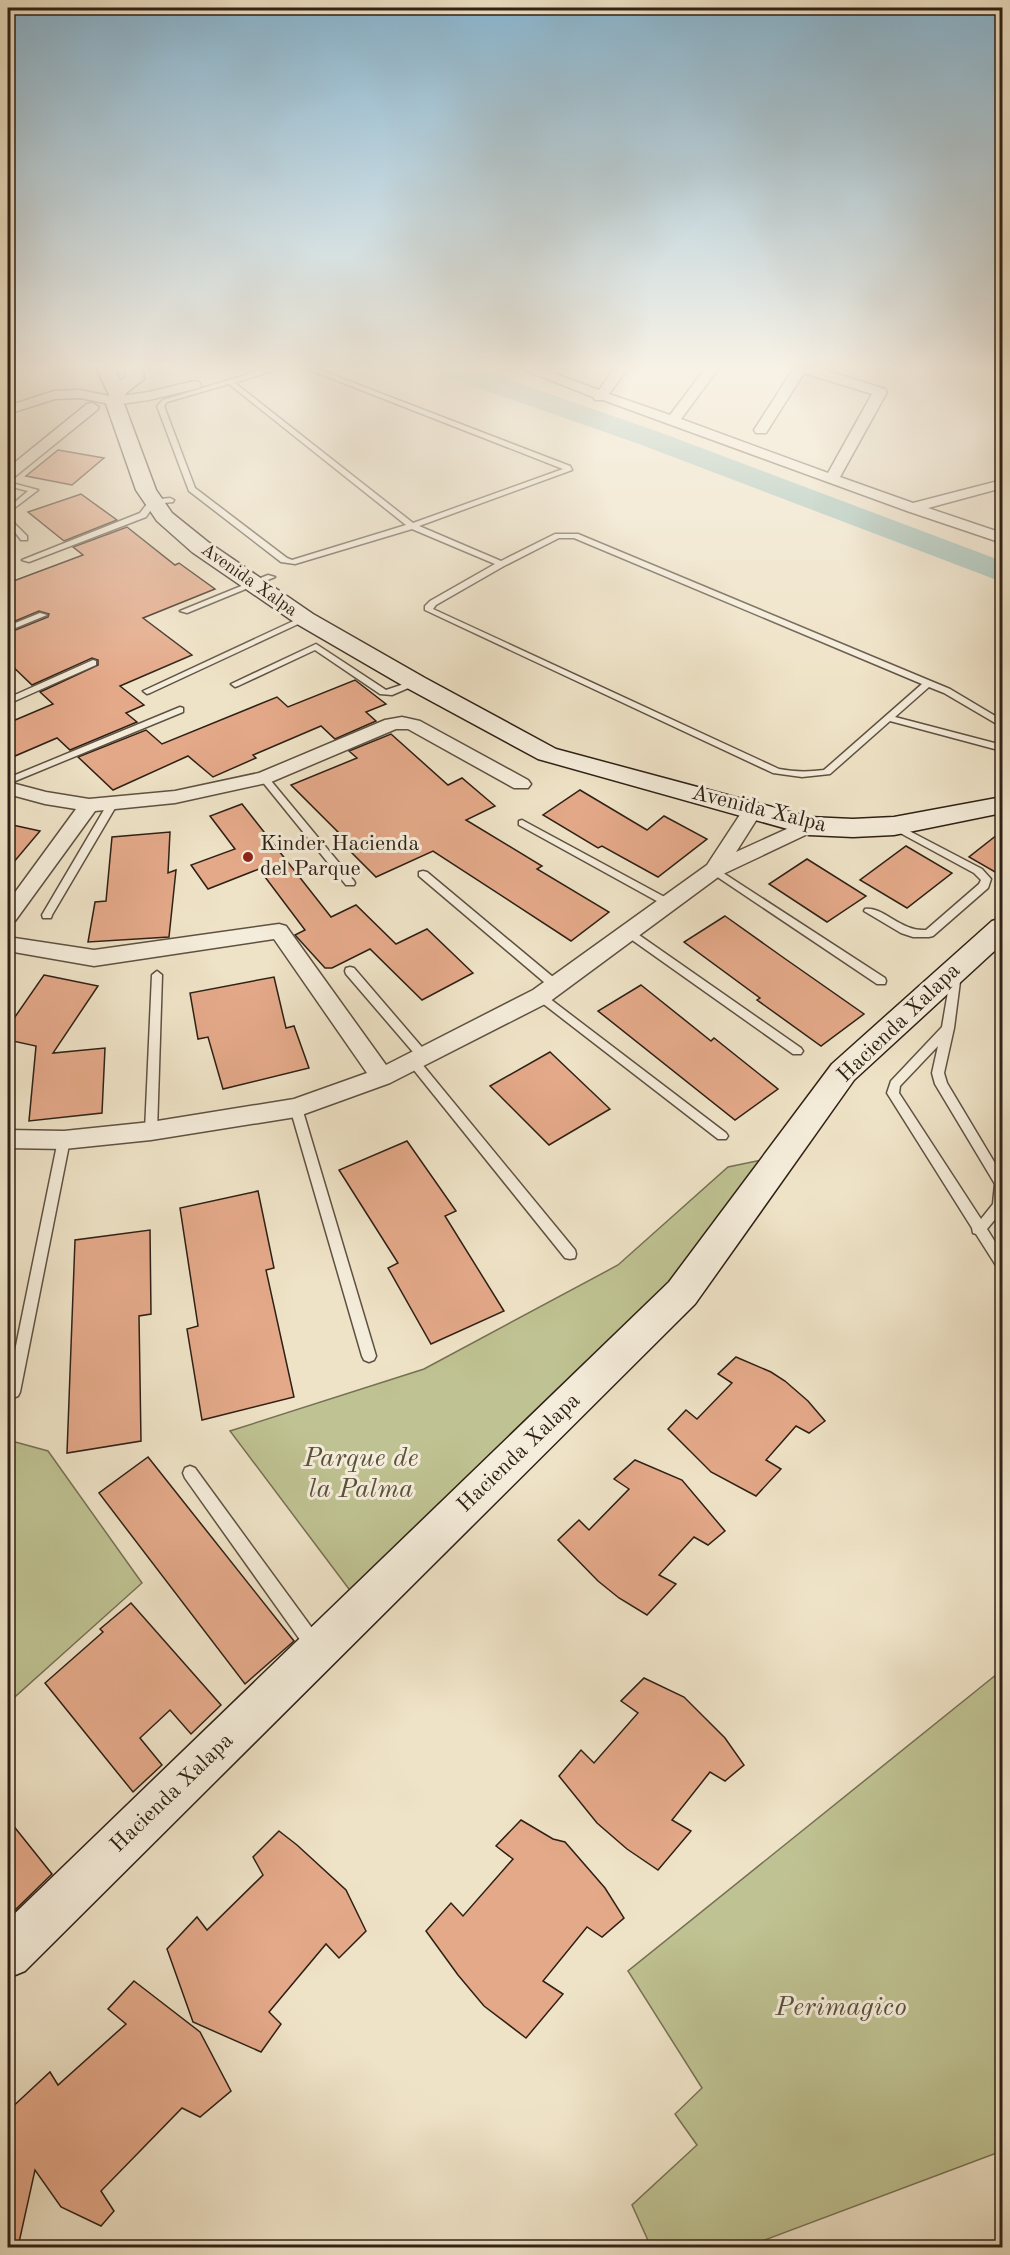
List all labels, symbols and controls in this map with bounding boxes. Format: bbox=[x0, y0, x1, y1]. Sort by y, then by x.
street label: Avenida Xalpa bbox=[198, 540, 301, 620]
street label: Avenida Xalpa bbox=[689, 782, 829, 836]
place label: Kinder Hacienda del Parque bbox=[260, 833, 419, 880]
marker: Kinder Hacienda del Parque bbox=[241, 850, 255, 864]
street label: Hacienda Xalapa bbox=[834, 959, 965, 1087]
street label: Hacienda Xalapa bbox=[454, 1389, 585, 1517]
park label: Parque de la Palma bbox=[303, 1445, 418, 1503]
street label: Hacienda Xalapa bbox=[107, 1729, 238, 1857]
park label: Perimagico bbox=[774, 1994, 907, 2021]

